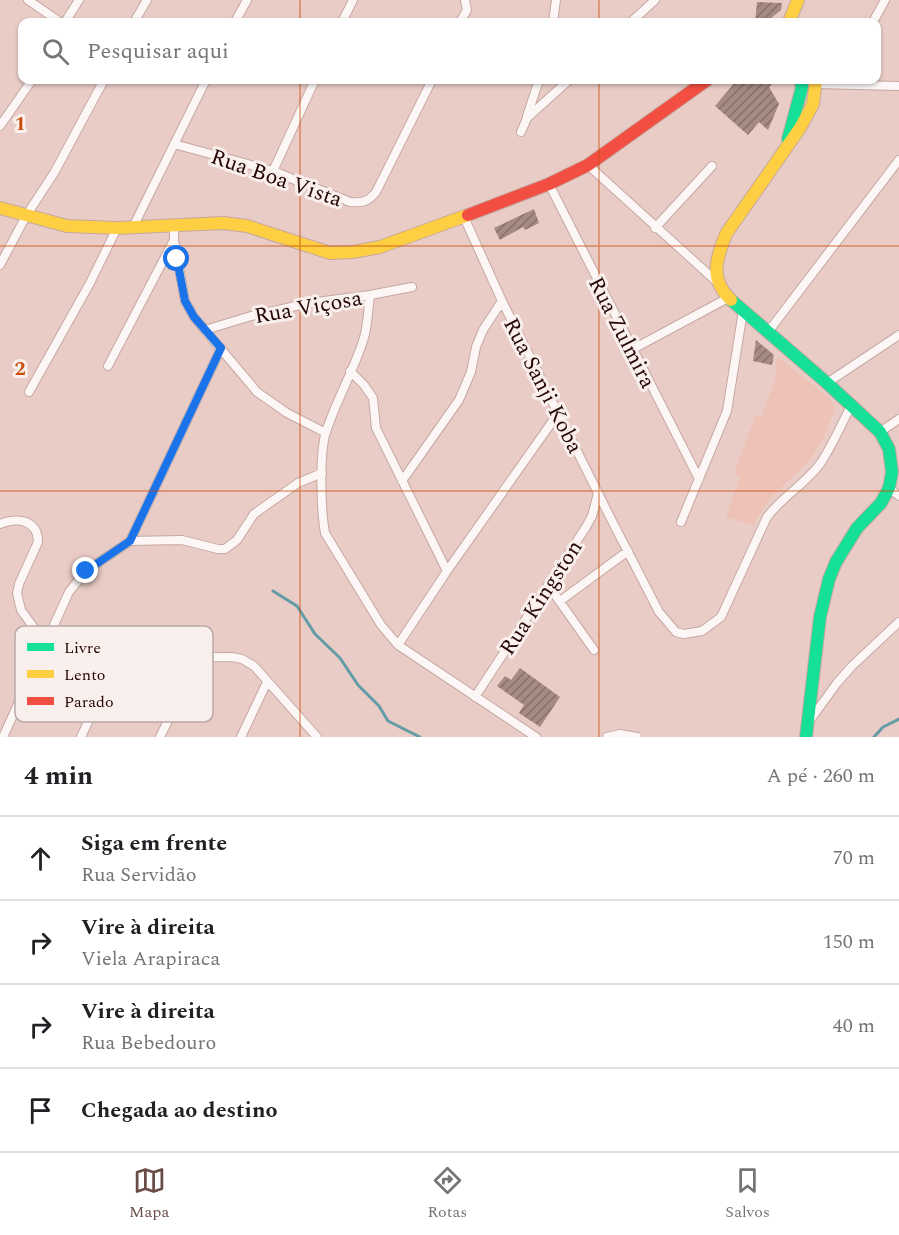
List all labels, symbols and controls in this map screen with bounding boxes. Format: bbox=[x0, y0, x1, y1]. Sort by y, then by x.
search box bbox=[18, 18, 881, 84]
icon: search bbox=[39, 35, 72, 68]
text: Pesquisar aqui bbox=[87, 35, 229, 68]
text: 1 bbox=[14, 109, 26, 139]
street label: Rua Boa Vista bbox=[206, 141, 347, 216]
route start bbox=[163, 245, 189, 271]
street label: Rua Zulmira bbox=[579, 271, 664, 395]
street label: Rua Viçosa bbox=[252, 282, 365, 333]
street label: Rua Sanji Koba bbox=[494, 312, 591, 459]
text: 2 bbox=[14, 354, 26, 384]
street label: Rua Kingston bbox=[492, 534, 591, 662]
route end bbox=[72, 557, 98, 583]
legend bbox=[15, 626, 213, 722]
text: Livre bbox=[64, 636, 101, 660]
text: Lento bbox=[64, 663, 105, 687]
text: Parado bbox=[64, 690, 114, 714]
text: 4 min bbox=[24, 756, 93, 796]
text: A pé · 260 m bbox=[767, 761, 875, 791]
text: Siga em frente bbox=[81, 827, 227, 860]
icon: ahead bbox=[24, 842, 57, 875]
text: 70 m bbox=[833, 843, 875, 873]
text: Rua Servidão bbox=[81, 860, 196, 890]
text: Vire à direita bbox=[81, 911, 215, 944]
icon: right bbox=[24, 926, 57, 959]
text: 150 m bbox=[823, 927, 875, 957]
text: Viela Arapiraca bbox=[81, 944, 220, 974]
text: Vire à direita bbox=[81, 995, 215, 1028]
icon: right bbox=[24, 1010, 57, 1043]
text: 40 m bbox=[833, 1011, 875, 1041]
text: Rua Bebedouro bbox=[81, 1028, 216, 1058]
icon: arrive bbox=[24, 1094, 57, 1127]
text: Chegada ao destino bbox=[81, 1094, 278, 1127]
tab: Mapa bbox=[129, 1164, 169, 1224]
tab: Rotas bbox=[428, 1164, 467, 1224]
tab: Salvos bbox=[725, 1164, 770, 1224]

